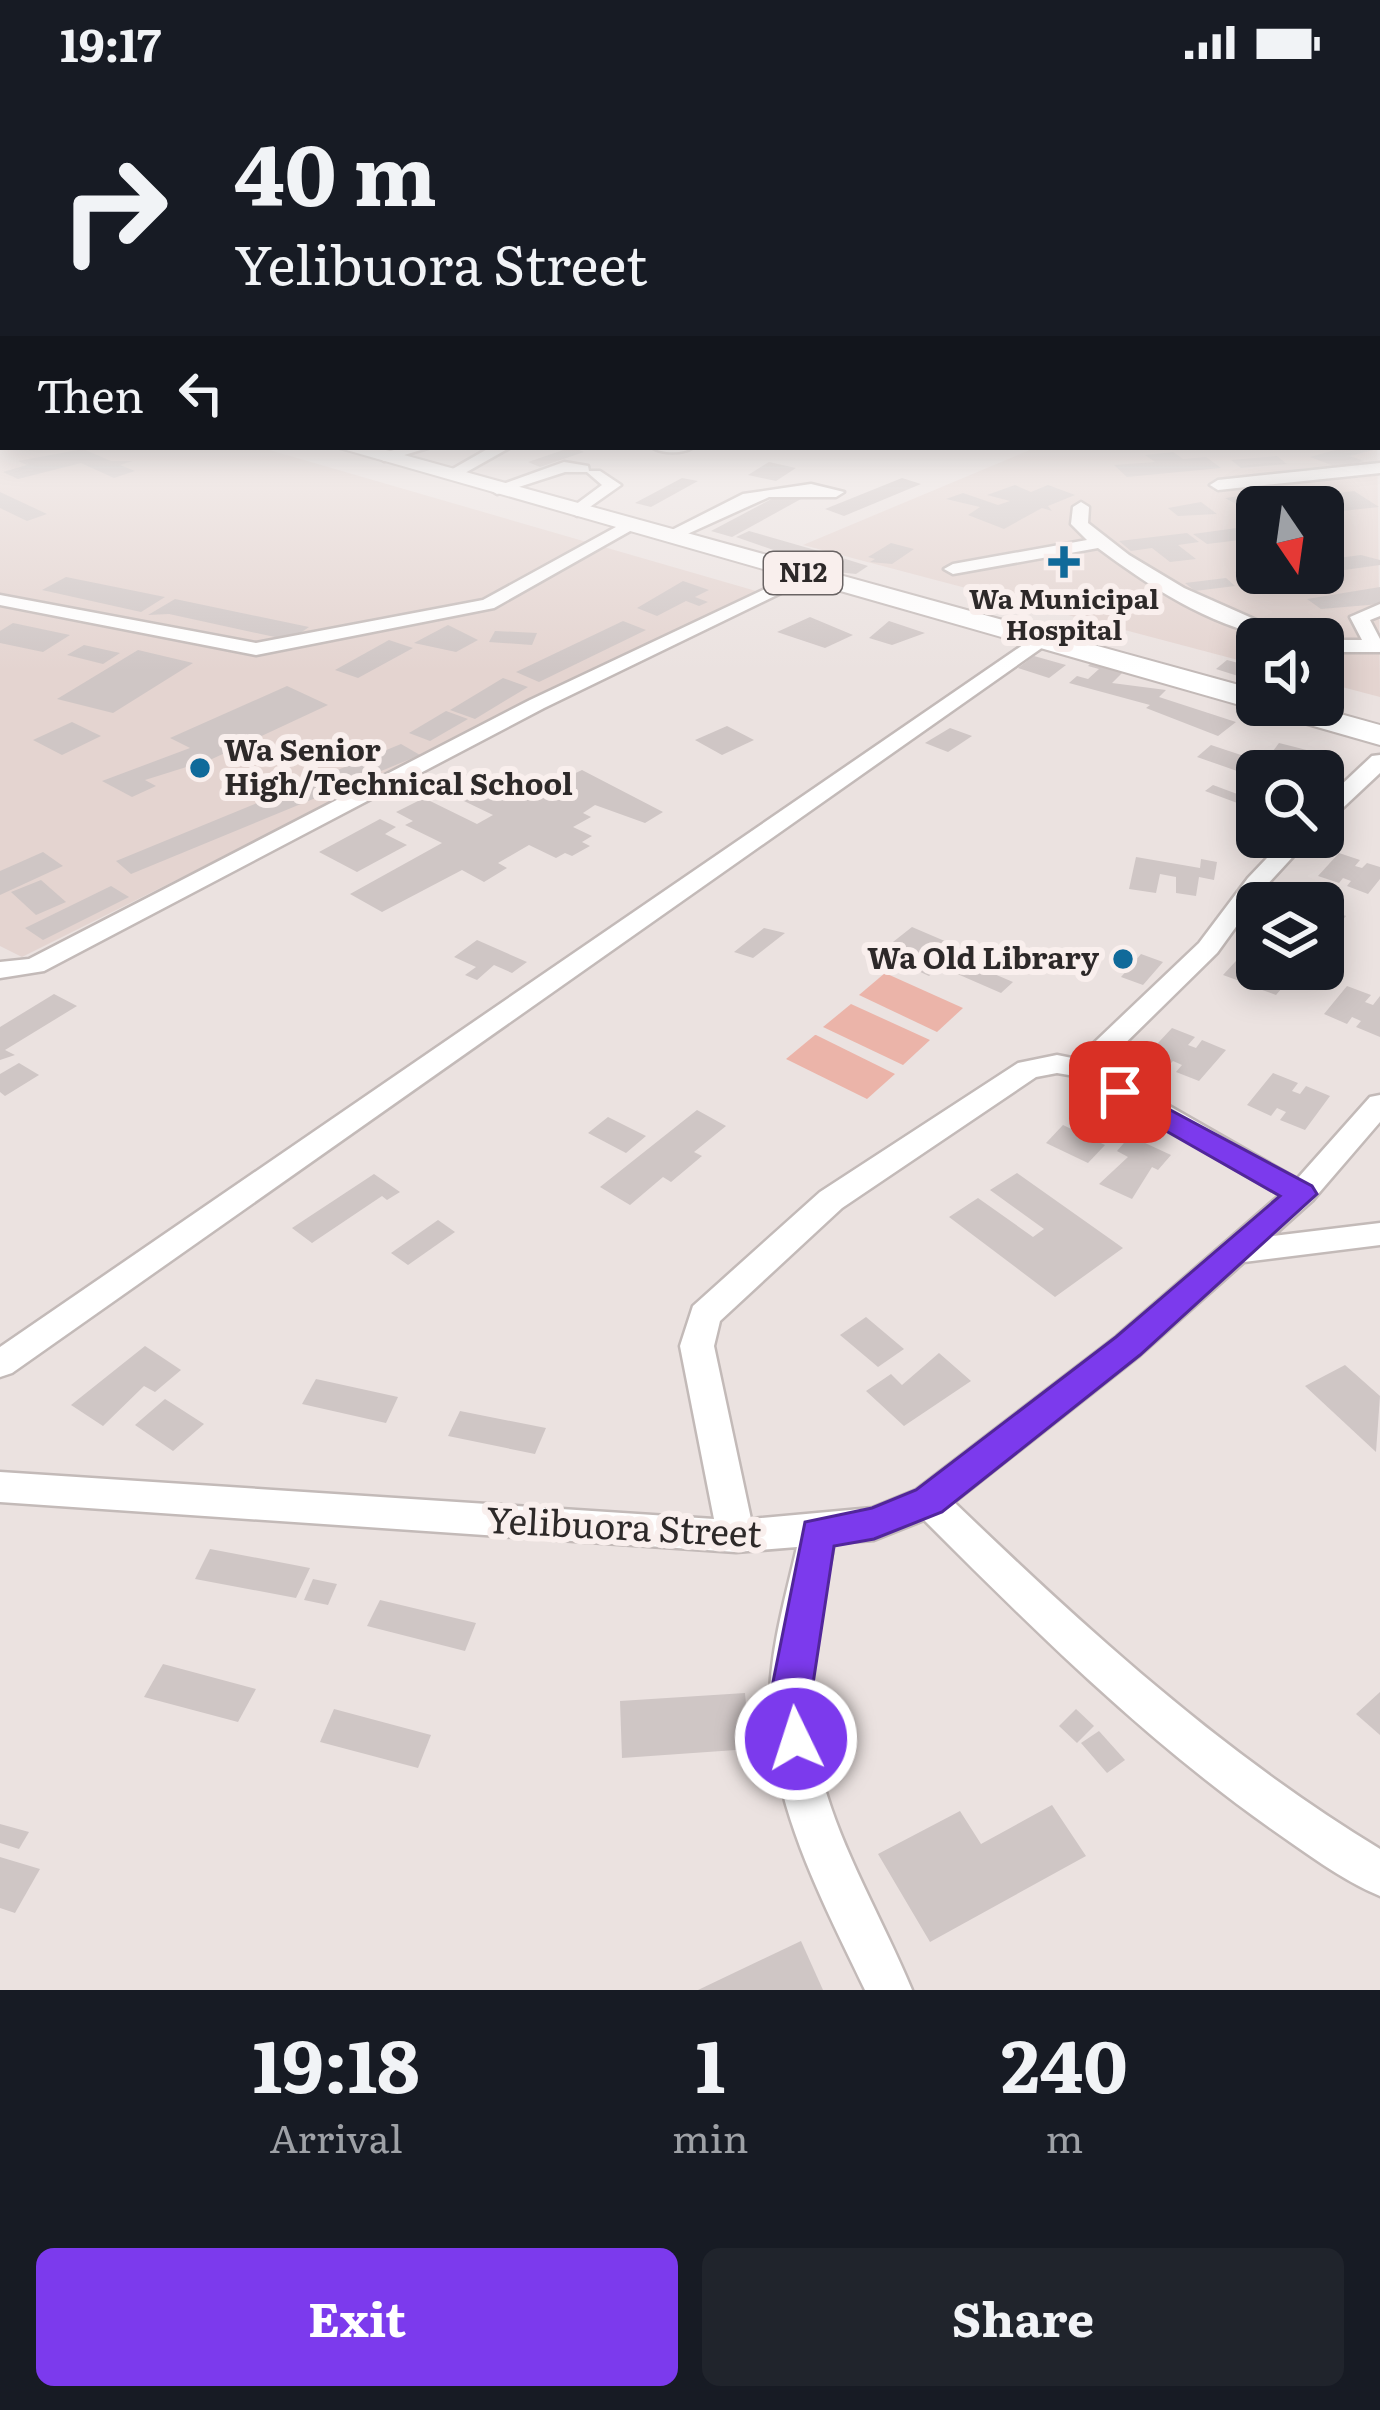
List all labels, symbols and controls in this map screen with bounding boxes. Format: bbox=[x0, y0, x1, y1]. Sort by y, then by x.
text: 19:17 bbox=[60, 9, 161, 76]
text: 40 m bbox=[234, 107, 437, 232]
icon: right bbox=[36, 132, 192, 288]
text: Yelibuora Street bbox=[234, 221, 648, 302]
text: Then bbox=[36, 360, 144, 427]
icon: left bbox=[168, 360, 234, 426]
north arrow bbox=[1236, 486, 1344, 594]
map controls bbox=[1236, 486, 1344, 990]
marker: Wa Municipal Hospital bbox=[1048, 546, 1080, 578]
road number: N12 bbox=[764, 552, 842, 594]
place label: Wa Municipal Hospital bbox=[969, 577, 1159, 648]
button: sound bbox=[1236, 618, 1344, 726]
place label: Wa Senior High/Technical School bbox=[224, 726, 573, 804]
button: search bbox=[1236, 750, 1344, 858]
marker: Wa Senior High/Technical School bbox=[187, 755, 213, 781]
button: layers bbox=[1236, 882, 1344, 990]
place label: Wa Old Library bbox=[867, 934, 1100, 978]
marker: Wa Old Library bbox=[1110, 946, 1136, 972]
pin bbox=[1069, 1041, 1171, 1143]
icon: arrive bbox=[1087, 1059, 1153, 1125]
street label: Yelibuora Street bbox=[485, 1491, 764, 1558]
position arrow bbox=[733, 1676, 859, 1802]
text: 19:18 bbox=[252, 2008, 420, 2115]
text: 1 bbox=[695, 2008, 725, 2115]
text: 240 bbox=[1001, 2008, 1128, 2115]
text: Arrival bbox=[269, 2107, 403, 2165]
text: min bbox=[672, 2107, 749, 2165]
text: m bbox=[1045, 2107, 1083, 2165]
button: Exit bbox=[36, 2248, 678, 2386]
button: Share bbox=[702, 2248, 1344, 2386]

